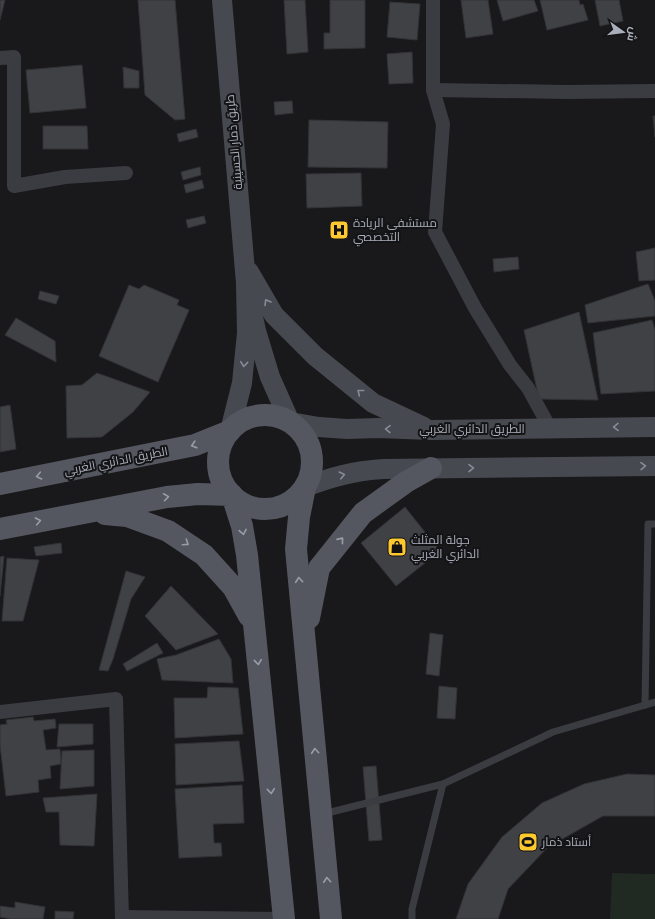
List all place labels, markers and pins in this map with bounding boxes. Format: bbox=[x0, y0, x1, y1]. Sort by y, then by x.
place label: مستشفى الريادة التخصصي bbox=[353, 216, 437, 247]
hospital icon: مستشفى الريادة التخصصي bbox=[328, 219, 350, 241]
place label: جولة المثلث الدائري الغربي bbox=[411, 533, 479, 564]
shop icon: جولة المثلث الدائري الغربي bbox=[386, 536, 408, 558]
sports icon: أستاد ذمار bbox=[517, 831, 539, 853]
place label: أستاد ذمار bbox=[541, 834, 591, 849]

